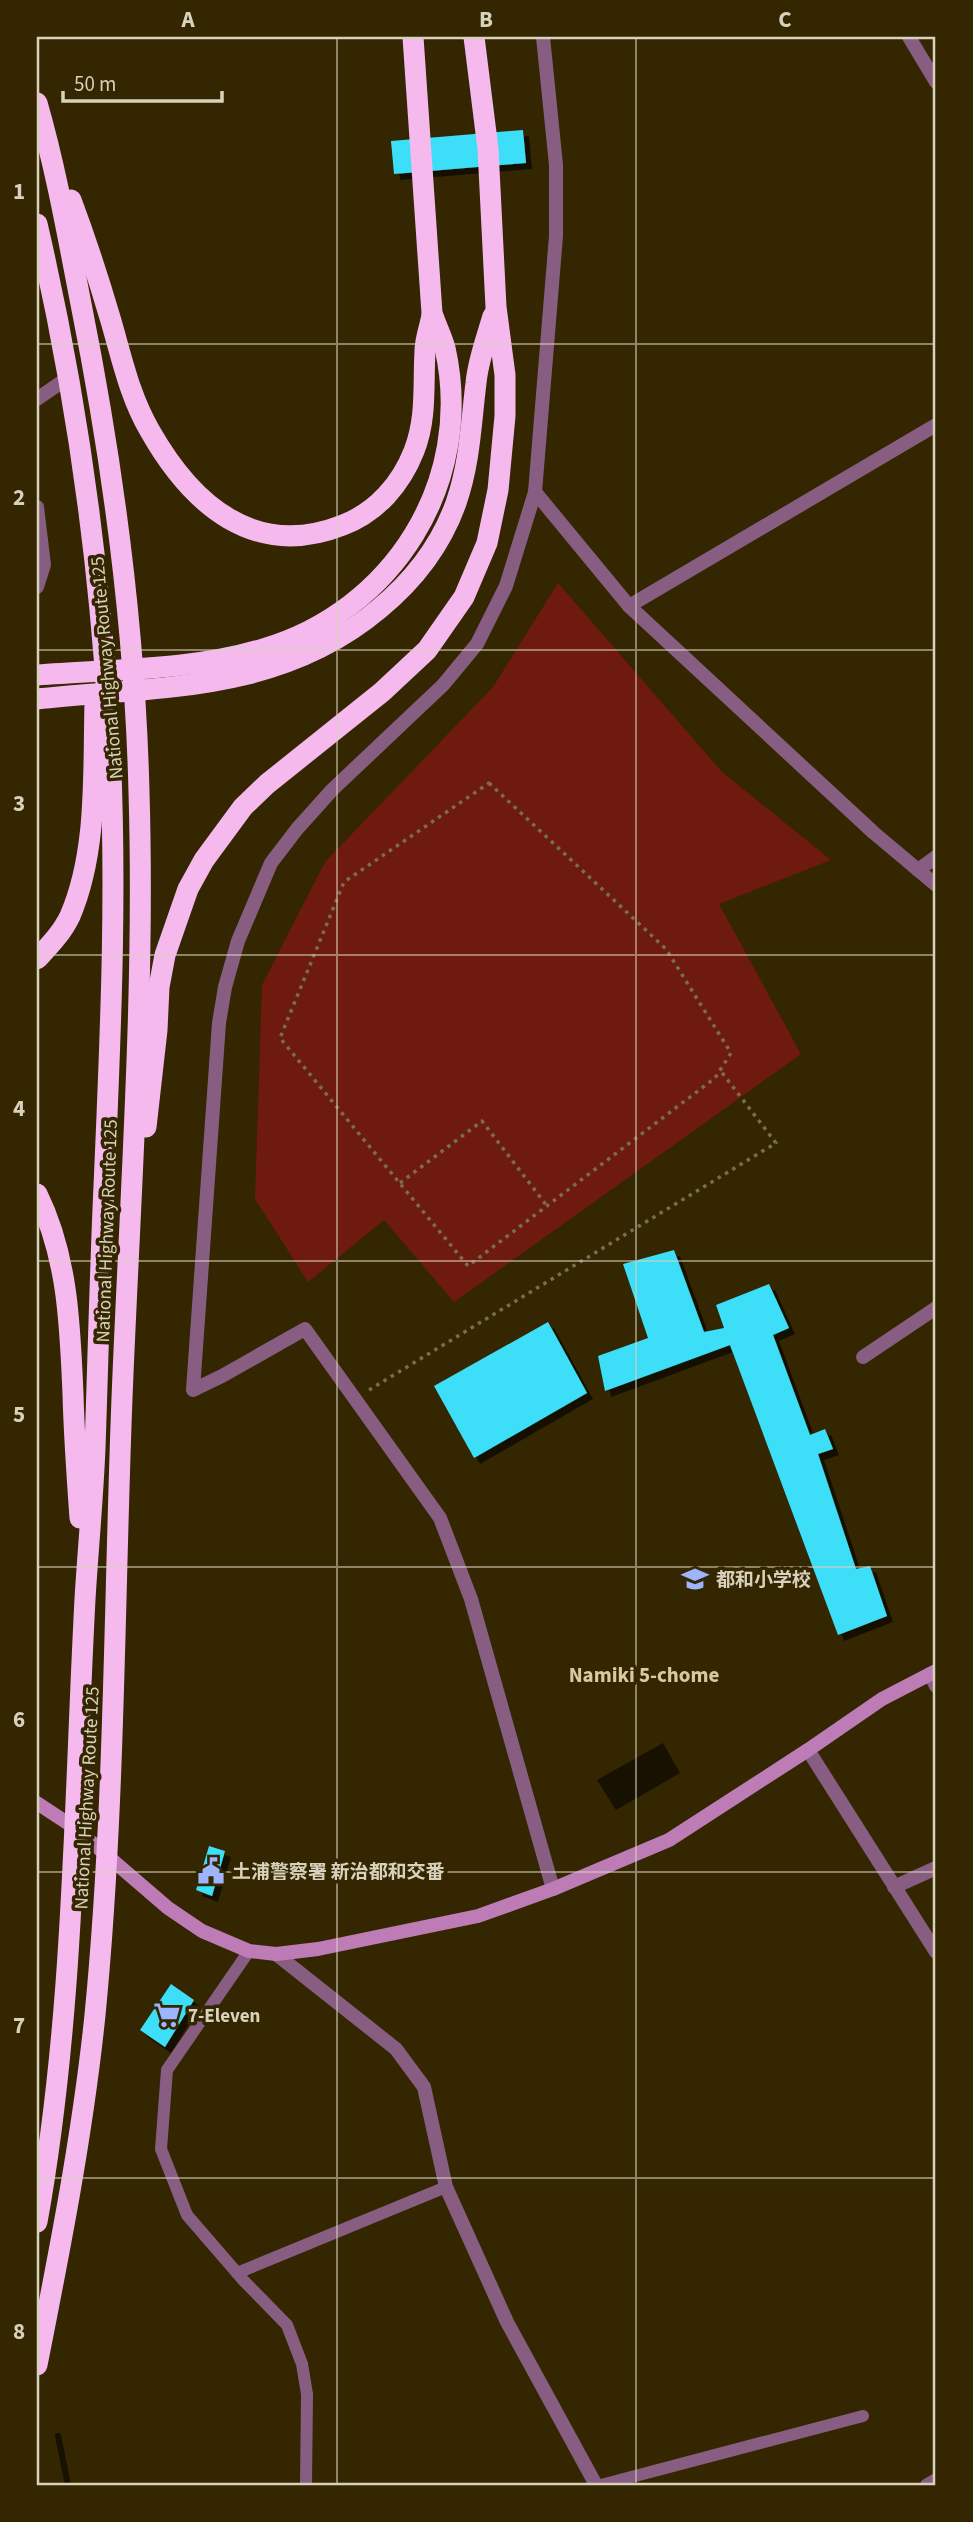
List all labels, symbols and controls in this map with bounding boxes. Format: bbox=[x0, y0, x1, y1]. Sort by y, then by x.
text: A bbox=[180, 3, 195, 36]
text: B bbox=[479, 3, 493, 36]
text: C bbox=[778, 3, 792, 36]
scale bar bbox=[63, 60, 222, 104]
text: 50 m bbox=[74, 69, 116, 99]
text: 1 bbox=[13, 175, 25, 208]
text: 2 bbox=[13, 481, 25, 514]
street label: National Highway Route 125 bbox=[84, 555, 131, 780]
text: 3 bbox=[13, 787, 25, 820]
text: 4 bbox=[13, 1092, 25, 1125]
street label: National Highway Route 125 bbox=[90, 1119, 125, 1343]
text: 5 bbox=[13, 1398, 25, 1431]
school or university icon: 都和小学校 bbox=[680, 1564, 710, 1594]
place label: 都和小学校 bbox=[716, 1567, 811, 1594]
district label: Namiki 5-chome bbox=[569, 1660, 719, 1690]
street label: National Highway Route 125 bbox=[68, 1686, 107, 1910]
text: 6 bbox=[13, 1703, 25, 1736]
public building icon: 土浦警察署 新治都和交番 bbox=[196, 1856, 226, 1886]
place label: 土浦警察署 新治都和交番 bbox=[232, 1859, 445, 1886]
supermarket icon: 7-Eleven bbox=[152, 2000, 182, 2030]
place label: 7-Eleven bbox=[188, 2003, 260, 2030]
text: 7 bbox=[13, 2009, 25, 2042]
text: 8 bbox=[13, 2315, 25, 2348]

